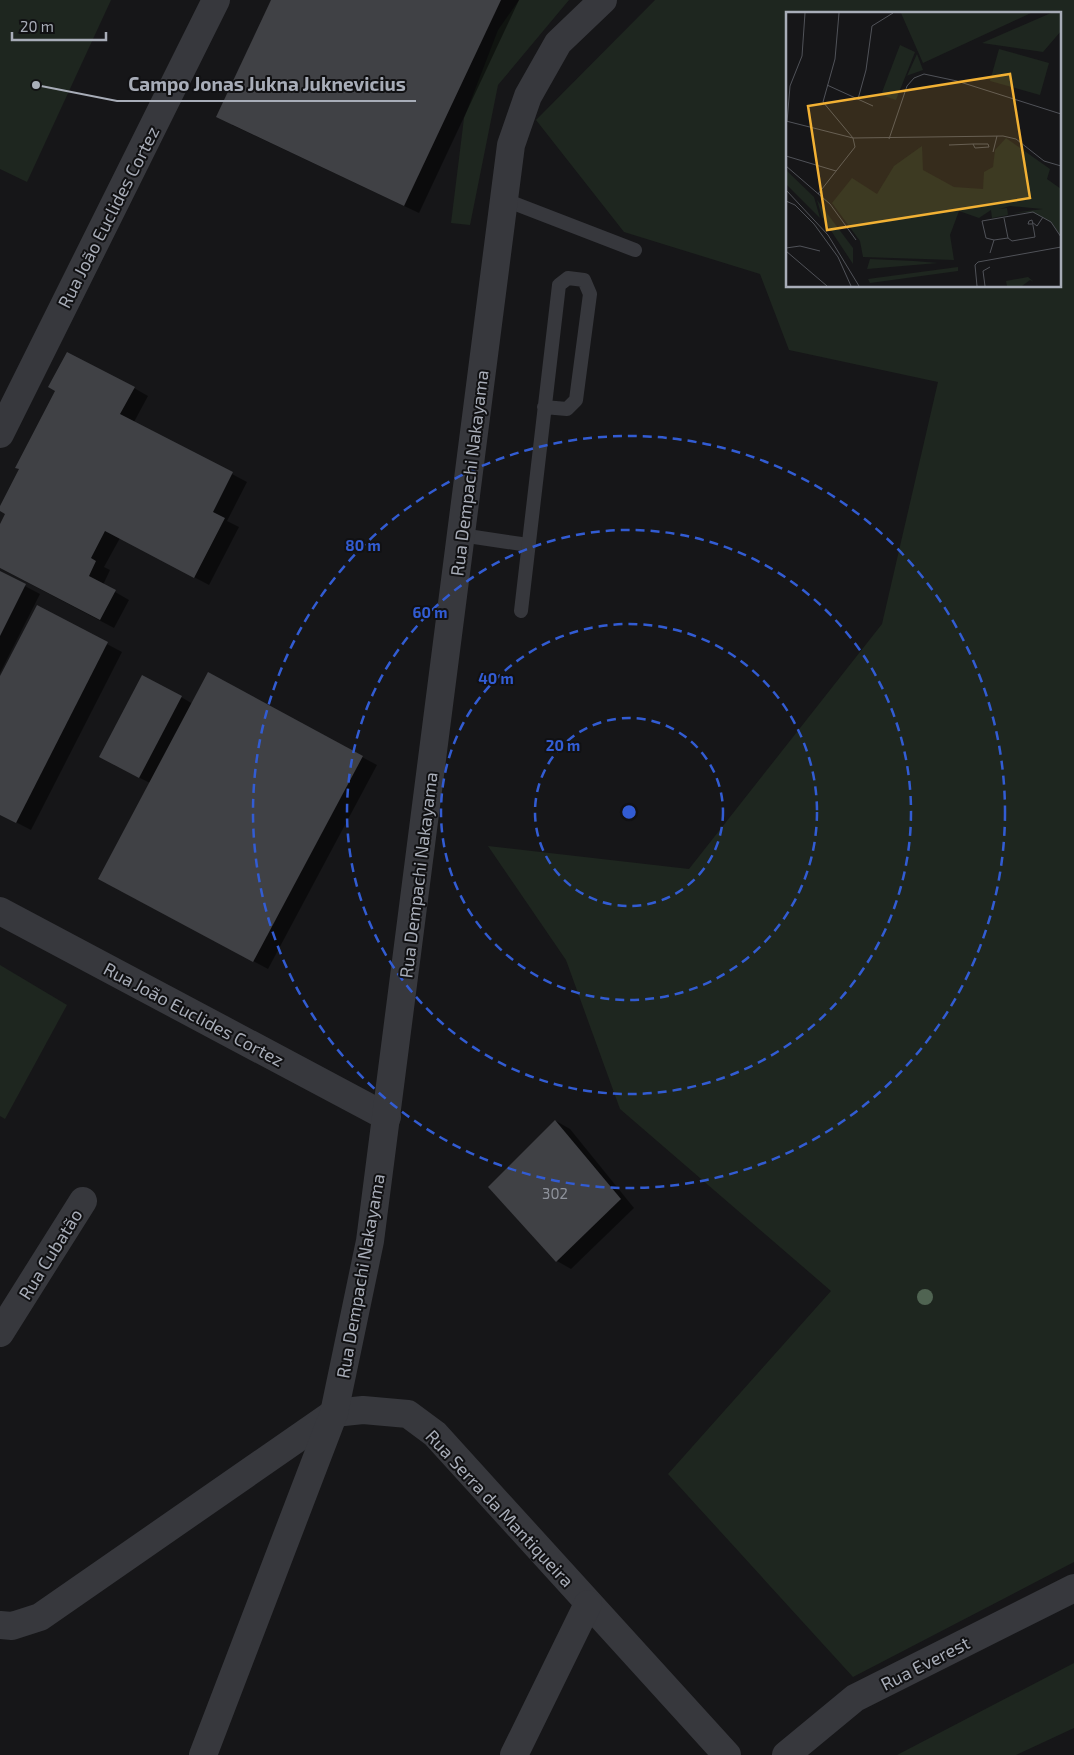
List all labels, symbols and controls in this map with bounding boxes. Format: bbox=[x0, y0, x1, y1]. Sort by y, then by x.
scale bar bbox=[12, 10, 106, 42]
inset map bbox=[786, 12, 1062, 288]
text: 20 m bbox=[20, 17, 54, 35]
callout: Campo Jonas Jukna Juknevicius bbox=[117, 67, 416, 101]
text: Campo Jonas Jukna Juknevicius bbox=[128, 72, 406, 95]
street label: Rua João Euclides Cortez bbox=[53, 123, 163, 311]
street label: Rua Dempachi Nakayama bbox=[445, 369, 493, 577]
text: 80 m bbox=[345, 536, 381, 554]
text: 60 m bbox=[413, 603, 447, 621]
text: 40 m bbox=[478, 669, 514, 687]
text: 20 m bbox=[546, 736, 580, 754]
street label: Rua Dempachi Nakayama bbox=[394, 771, 442, 979]
centre of rings bbox=[620, 803, 638, 821]
street label: Rua João Euclides Cortez bbox=[100, 957, 288, 1071]
street label: Rua Dempachi Nakayama bbox=[331, 1172, 389, 1380]
house number: 302 bbox=[542, 1184, 568, 1202]
street label: Rua Cubatão bbox=[13, 1205, 87, 1303]
street label: Rua Serra da Mantiqueira bbox=[421, 1425, 579, 1591]
street label: Rua Everest bbox=[877, 1631, 973, 1695]

